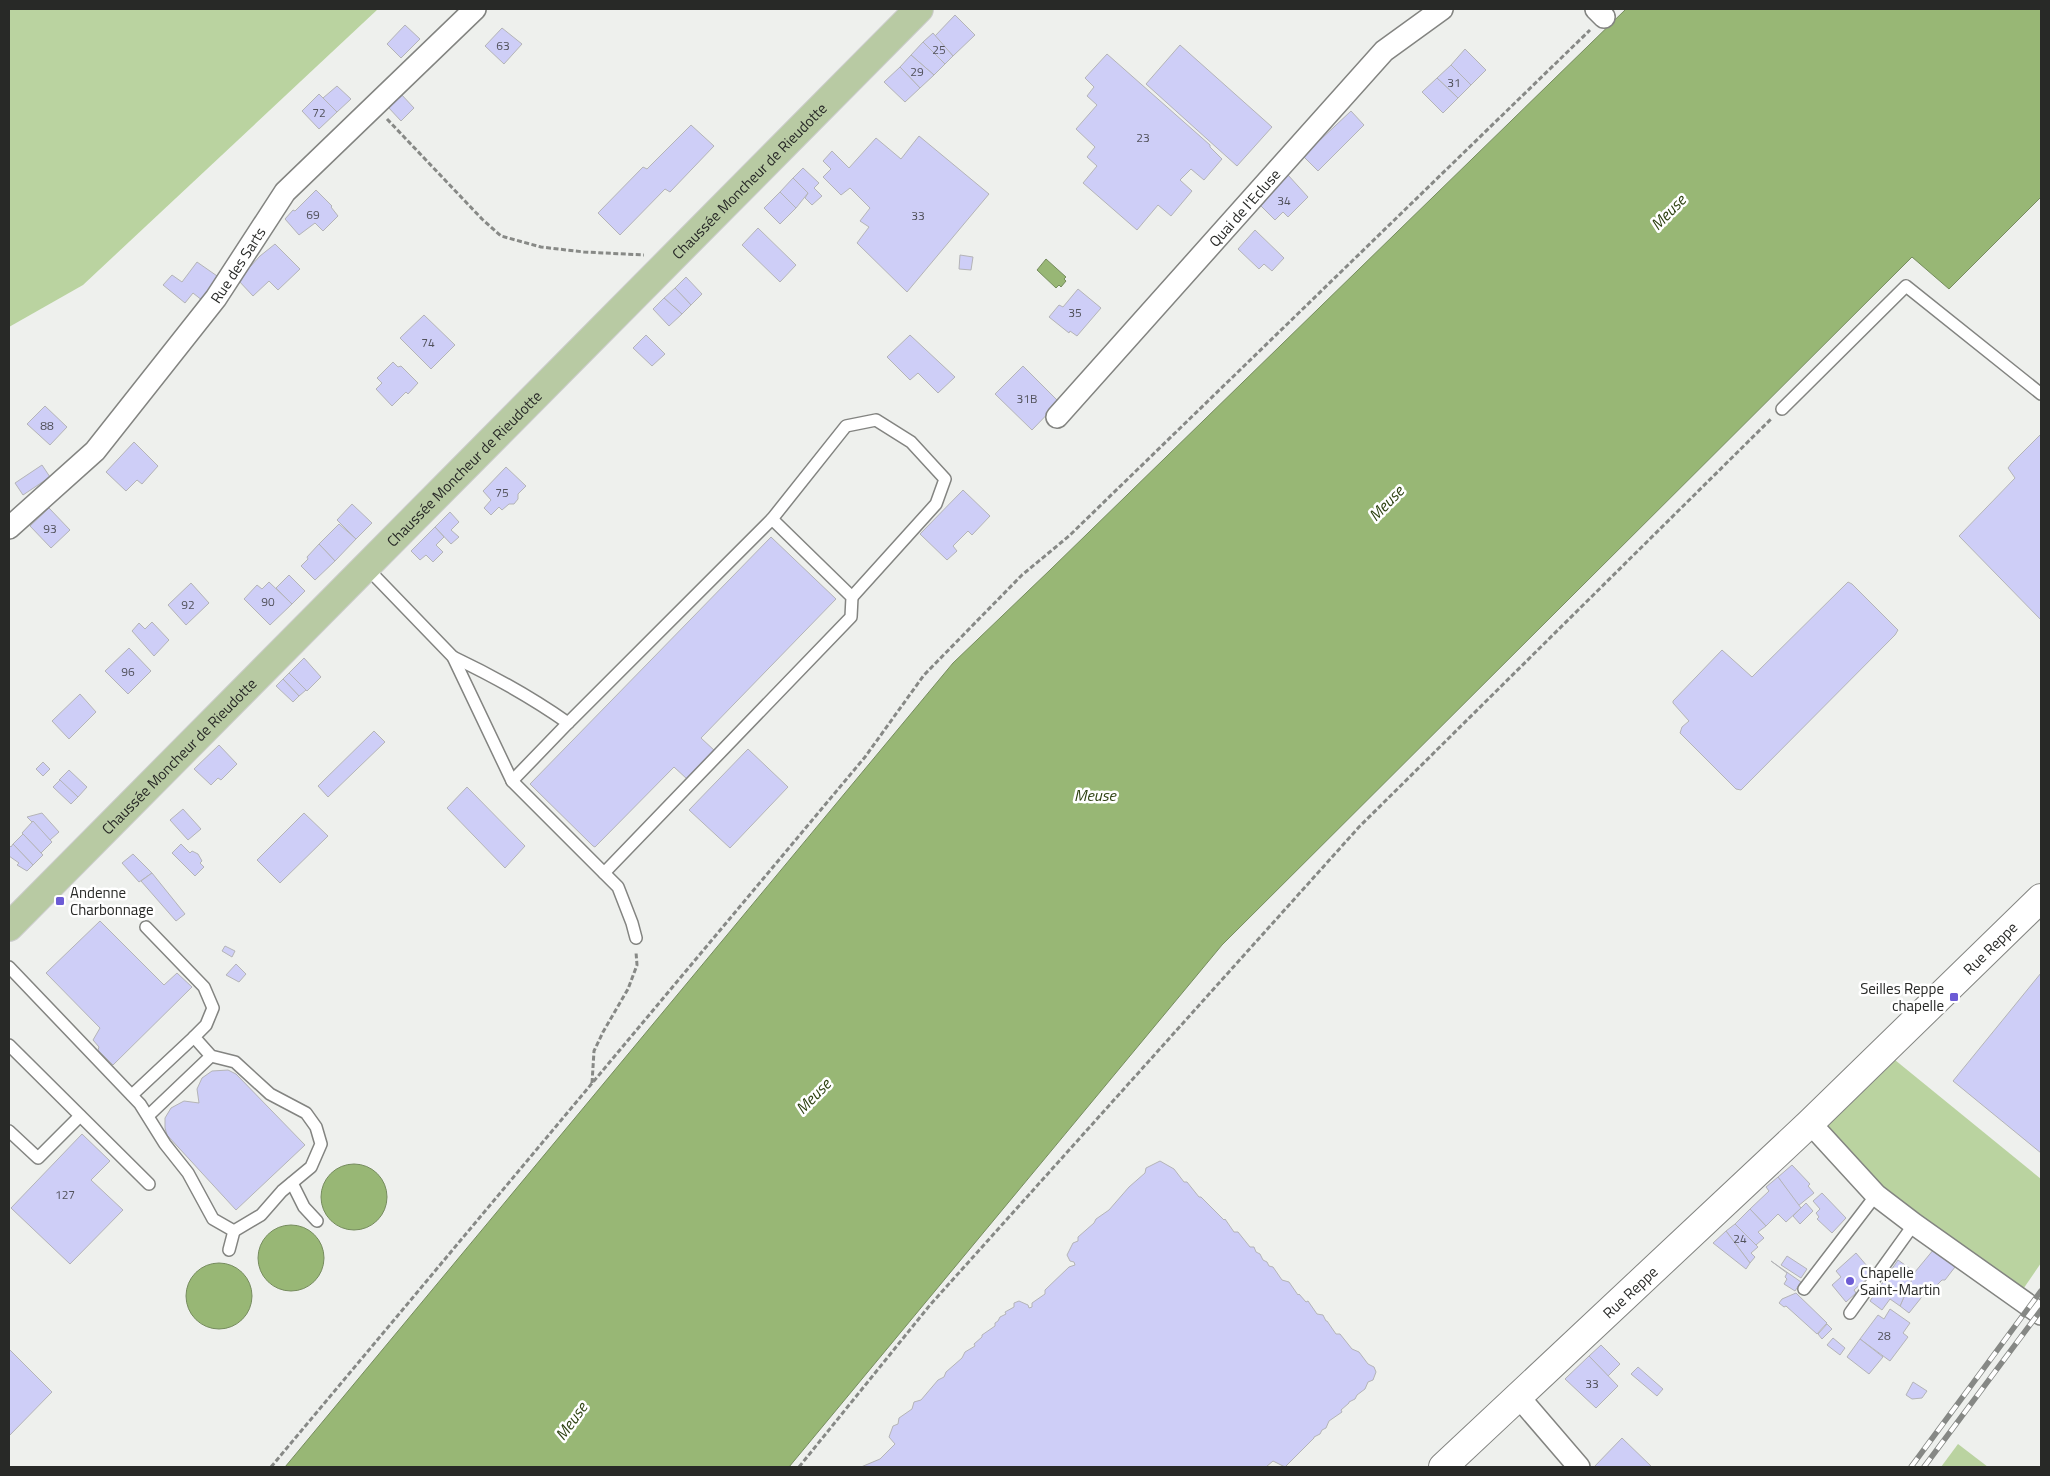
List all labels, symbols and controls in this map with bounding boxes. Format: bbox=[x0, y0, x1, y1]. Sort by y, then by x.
house number: 63 bbox=[496, 36, 510, 55]
house number: 25 bbox=[932, 40, 946, 59]
house number: 29 bbox=[910, 62, 924, 81]
house number: 31 bbox=[1447, 73, 1461, 92]
street label: Chaussée Moncheur de Rieudotte bbox=[666, 97, 832, 264]
house number: 72 bbox=[312, 103, 326, 122]
house number: 23 bbox=[1136, 128, 1150, 147]
street label: Quai de l'Ecluse bbox=[1203, 163, 1285, 252]
water label: Meuse bbox=[1645, 187, 1692, 235]
house number: 34 bbox=[1277, 191, 1291, 210]
house number: 69 bbox=[306, 205, 320, 224]
house number: 33 bbox=[911, 206, 925, 225]
street label: Rue des Sarts bbox=[204, 222, 271, 308]
house number: 35 bbox=[1068, 303, 1082, 322]
house number: 74 bbox=[421, 333, 435, 352]
street label: Chaussée Moncheur de Rieudotte bbox=[381, 385, 547, 552]
house number: 31B bbox=[1017, 389, 1037, 408]
house number: 88 bbox=[40, 416, 54, 435]
water label: Meuse bbox=[1363, 478, 1410, 526]
house number: 75 bbox=[495, 483, 509, 502]
house number: 93 bbox=[43, 519, 57, 538]
house number: 90 bbox=[261, 592, 275, 611]
house number: 92 bbox=[181, 595, 195, 614]
house number: 96 bbox=[121, 662, 135, 681]
street label: Chaussée Moncheur de Rieudotte bbox=[96, 672, 262, 839]
water label: Meuse bbox=[1074, 783, 1118, 807]
place label: Andenne Charbonnage bbox=[70, 881, 154, 921]
marker: Andenne Charbonnage bbox=[54, 895, 66, 907]
street label: Rue Reppe bbox=[1957, 916, 2022, 980]
place label: Seilles Reppe chapelle bbox=[1860, 977, 1944, 1017]
marker: Seilles Reppe chapelle bbox=[1948, 991, 1960, 1003]
water label: Meuse bbox=[790, 1071, 837, 1119]
house number: 127 bbox=[55, 1185, 75, 1204]
house number: 24 bbox=[1733, 1229, 1747, 1248]
street label: Rue Reppe bbox=[1597, 1260, 1662, 1324]
place label: Chapelle Saint-Martin bbox=[1860, 1261, 1940, 1301]
marker: Chapelle Saint-Martin bbox=[1844, 1275, 1856, 1287]
house number: 28 bbox=[1877, 1326, 1891, 1345]
house number: 33 bbox=[1585, 1374, 1599, 1393]
water label: Meuse bbox=[549, 1396, 594, 1445]

